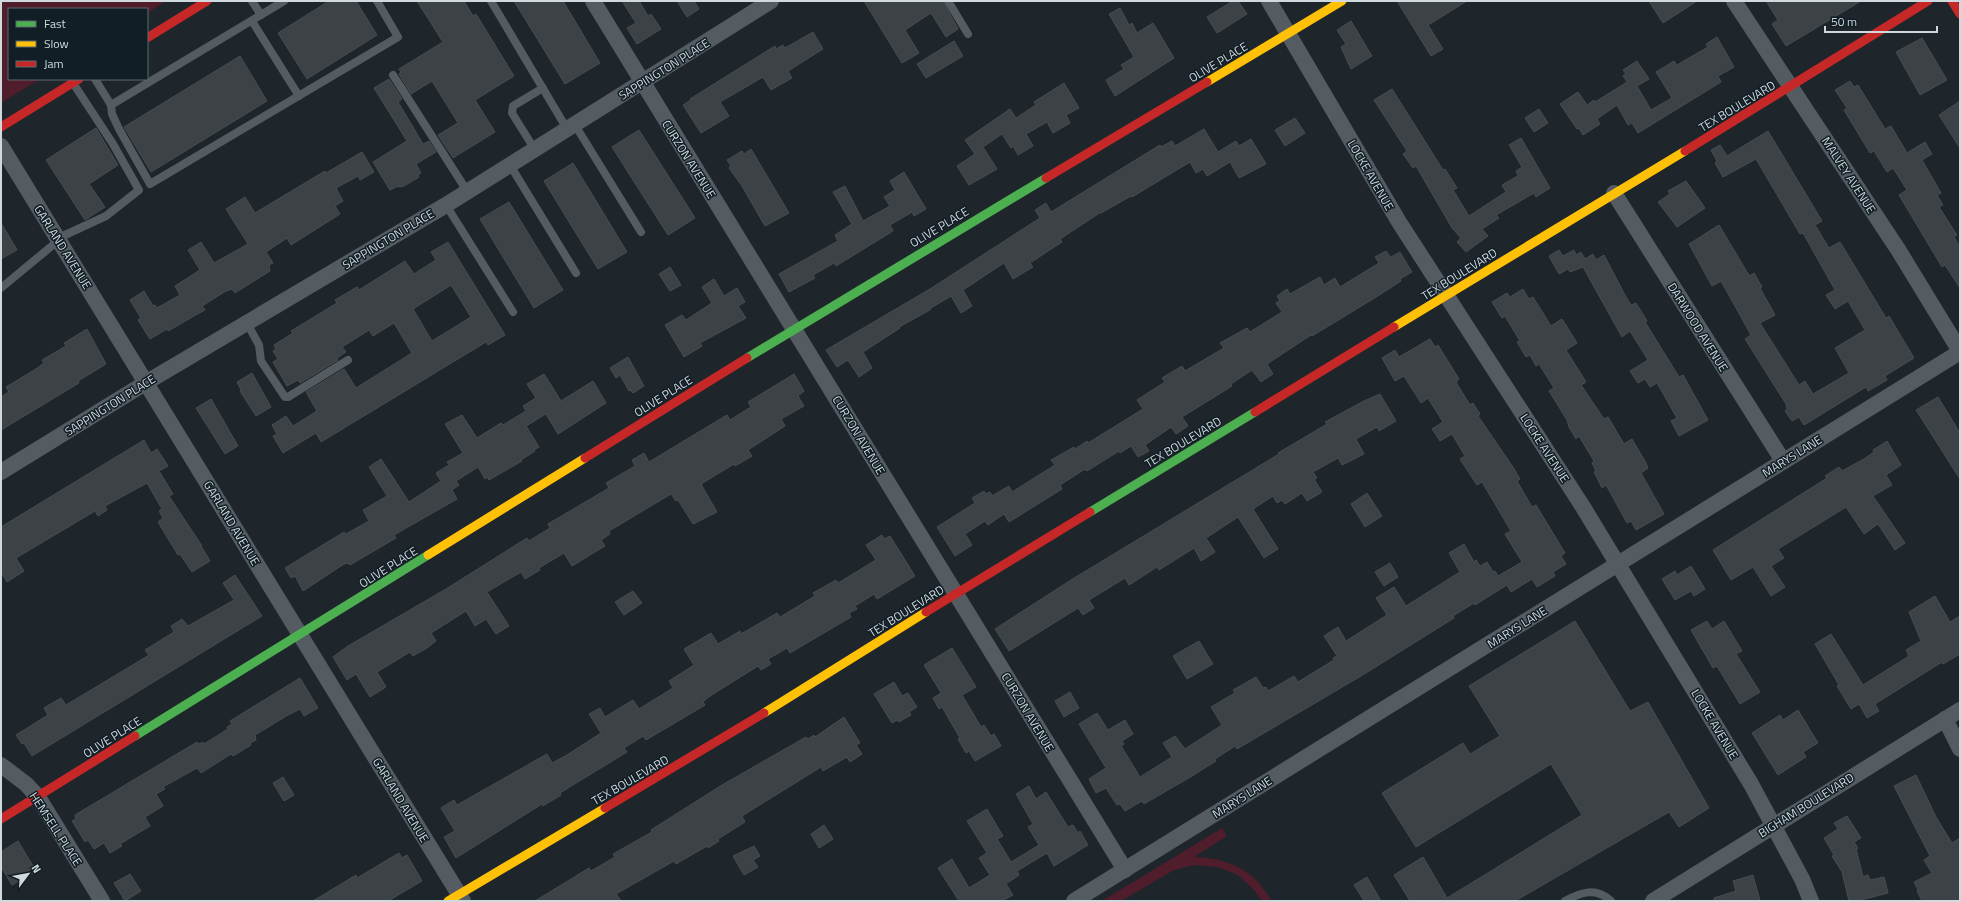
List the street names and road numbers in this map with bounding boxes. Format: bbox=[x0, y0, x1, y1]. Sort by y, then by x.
street label: SAPPINGTON PLACE bbox=[615, 33, 713, 105]
street label: OLIVE PLACE bbox=[1185, 37, 1251, 87]
street label: TEX BOULEVARD bbox=[1695, 75, 1779, 136]
street label: CURZON AVENUE bbox=[657, 116, 721, 202]
street label: MALVEY AVENUE bbox=[1817, 133, 1881, 217]
street label: LOCKE AVENUE bbox=[1343, 136, 1399, 214]
street label: GARLAND AVENUE bbox=[29, 201, 97, 293]
street label: OLIVE PLACE bbox=[906, 202, 972, 252]
street label: SAPPINGTON PLACE bbox=[339, 204, 438, 274]
street label: TEX BOULEVARD bbox=[1417, 243, 1501, 305]
street label: DARWOOD AVENUE bbox=[1663, 279, 1733, 376]
street label: SAPPINGTON PLACE bbox=[61, 369, 159, 441]
street label: OLIVE PLACE bbox=[630, 370, 696, 422]
street label: CURZON AVENUE bbox=[828, 392, 890, 479]
street label: LOCKE AVENUE bbox=[1516, 410, 1575, 487]
street label: TEX BOULEVARD bbox=[1141, 411, 1225, 472]
street label: MARYS LANE bbox=[1758, 430, 1826, 482]
street label: GARLAND AVENUE bbox=[199, 477, 265, 569]
street label: OLIVE PLACE bbox=[355, 541, 421, 593]
street label: TEX BOULEVARD bbox=[864, 580, 948, 642]
street label: MARYS LANE bbox=[1483, 601, 1551, 653]
street label: CURZON AVENUE bbox=[997, 669, 1059, 756]
street label: LOCKE AVENUE bbox=[1687, 685, 1744, 763]
street label: OLIVE PLACE bbox=[79, 711, 145, 763]
street label: TEX BOULEVARD bbox=[588, 750, 672, 810]
street label: GARLAND AVENUE bbox=[368, 754, 434, 846]
street label: BIGHAM BOULEVARD bbox=[1754, 768, 1858, 842]
street label: MARYS LANE bbox=[1208, 771, 1276, 823]
street label: HEMSELL PLACE bbox=[25, 788, 87, 870]

